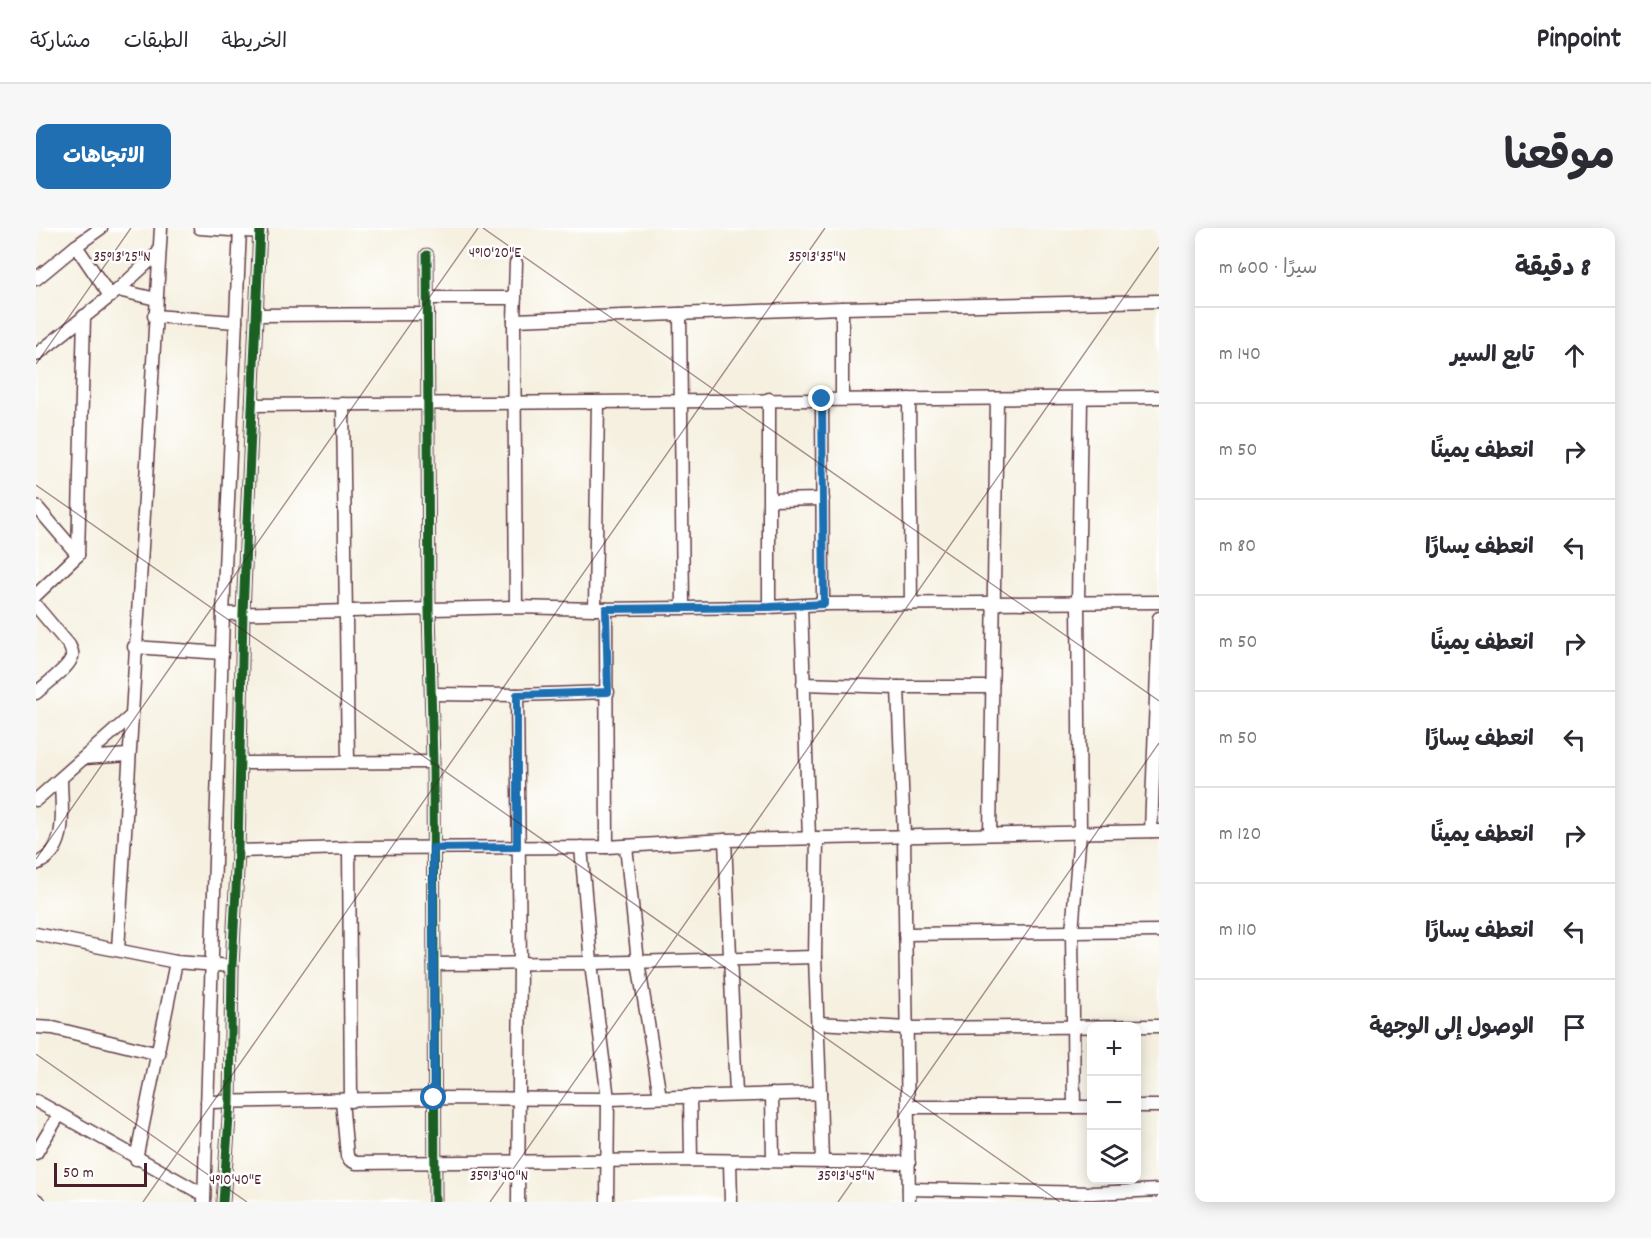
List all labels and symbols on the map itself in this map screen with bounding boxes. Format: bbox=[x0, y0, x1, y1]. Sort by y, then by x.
text: 4°10'20"E bbox=[469, 243, 521, 265]
text: 35°13'25"N bbox=[93, 247, 151, 269]
text: 35°13'35"N bbox=[788, 247, 846, 269]
route end bbox=[808, 385, 834, 411]
route start bbox=[420, 1084, 446, 1110]
scale bar bbox=[54, 1160, 147, 1188]
text: 35°13'40"N bbox=[470, 1166, 528, 1188]
text: 35°13'45"N bbox=[817, 1166, 875, 1188]
text: 4°10'40"E bbox=[209, 1170, 261, 1192]

